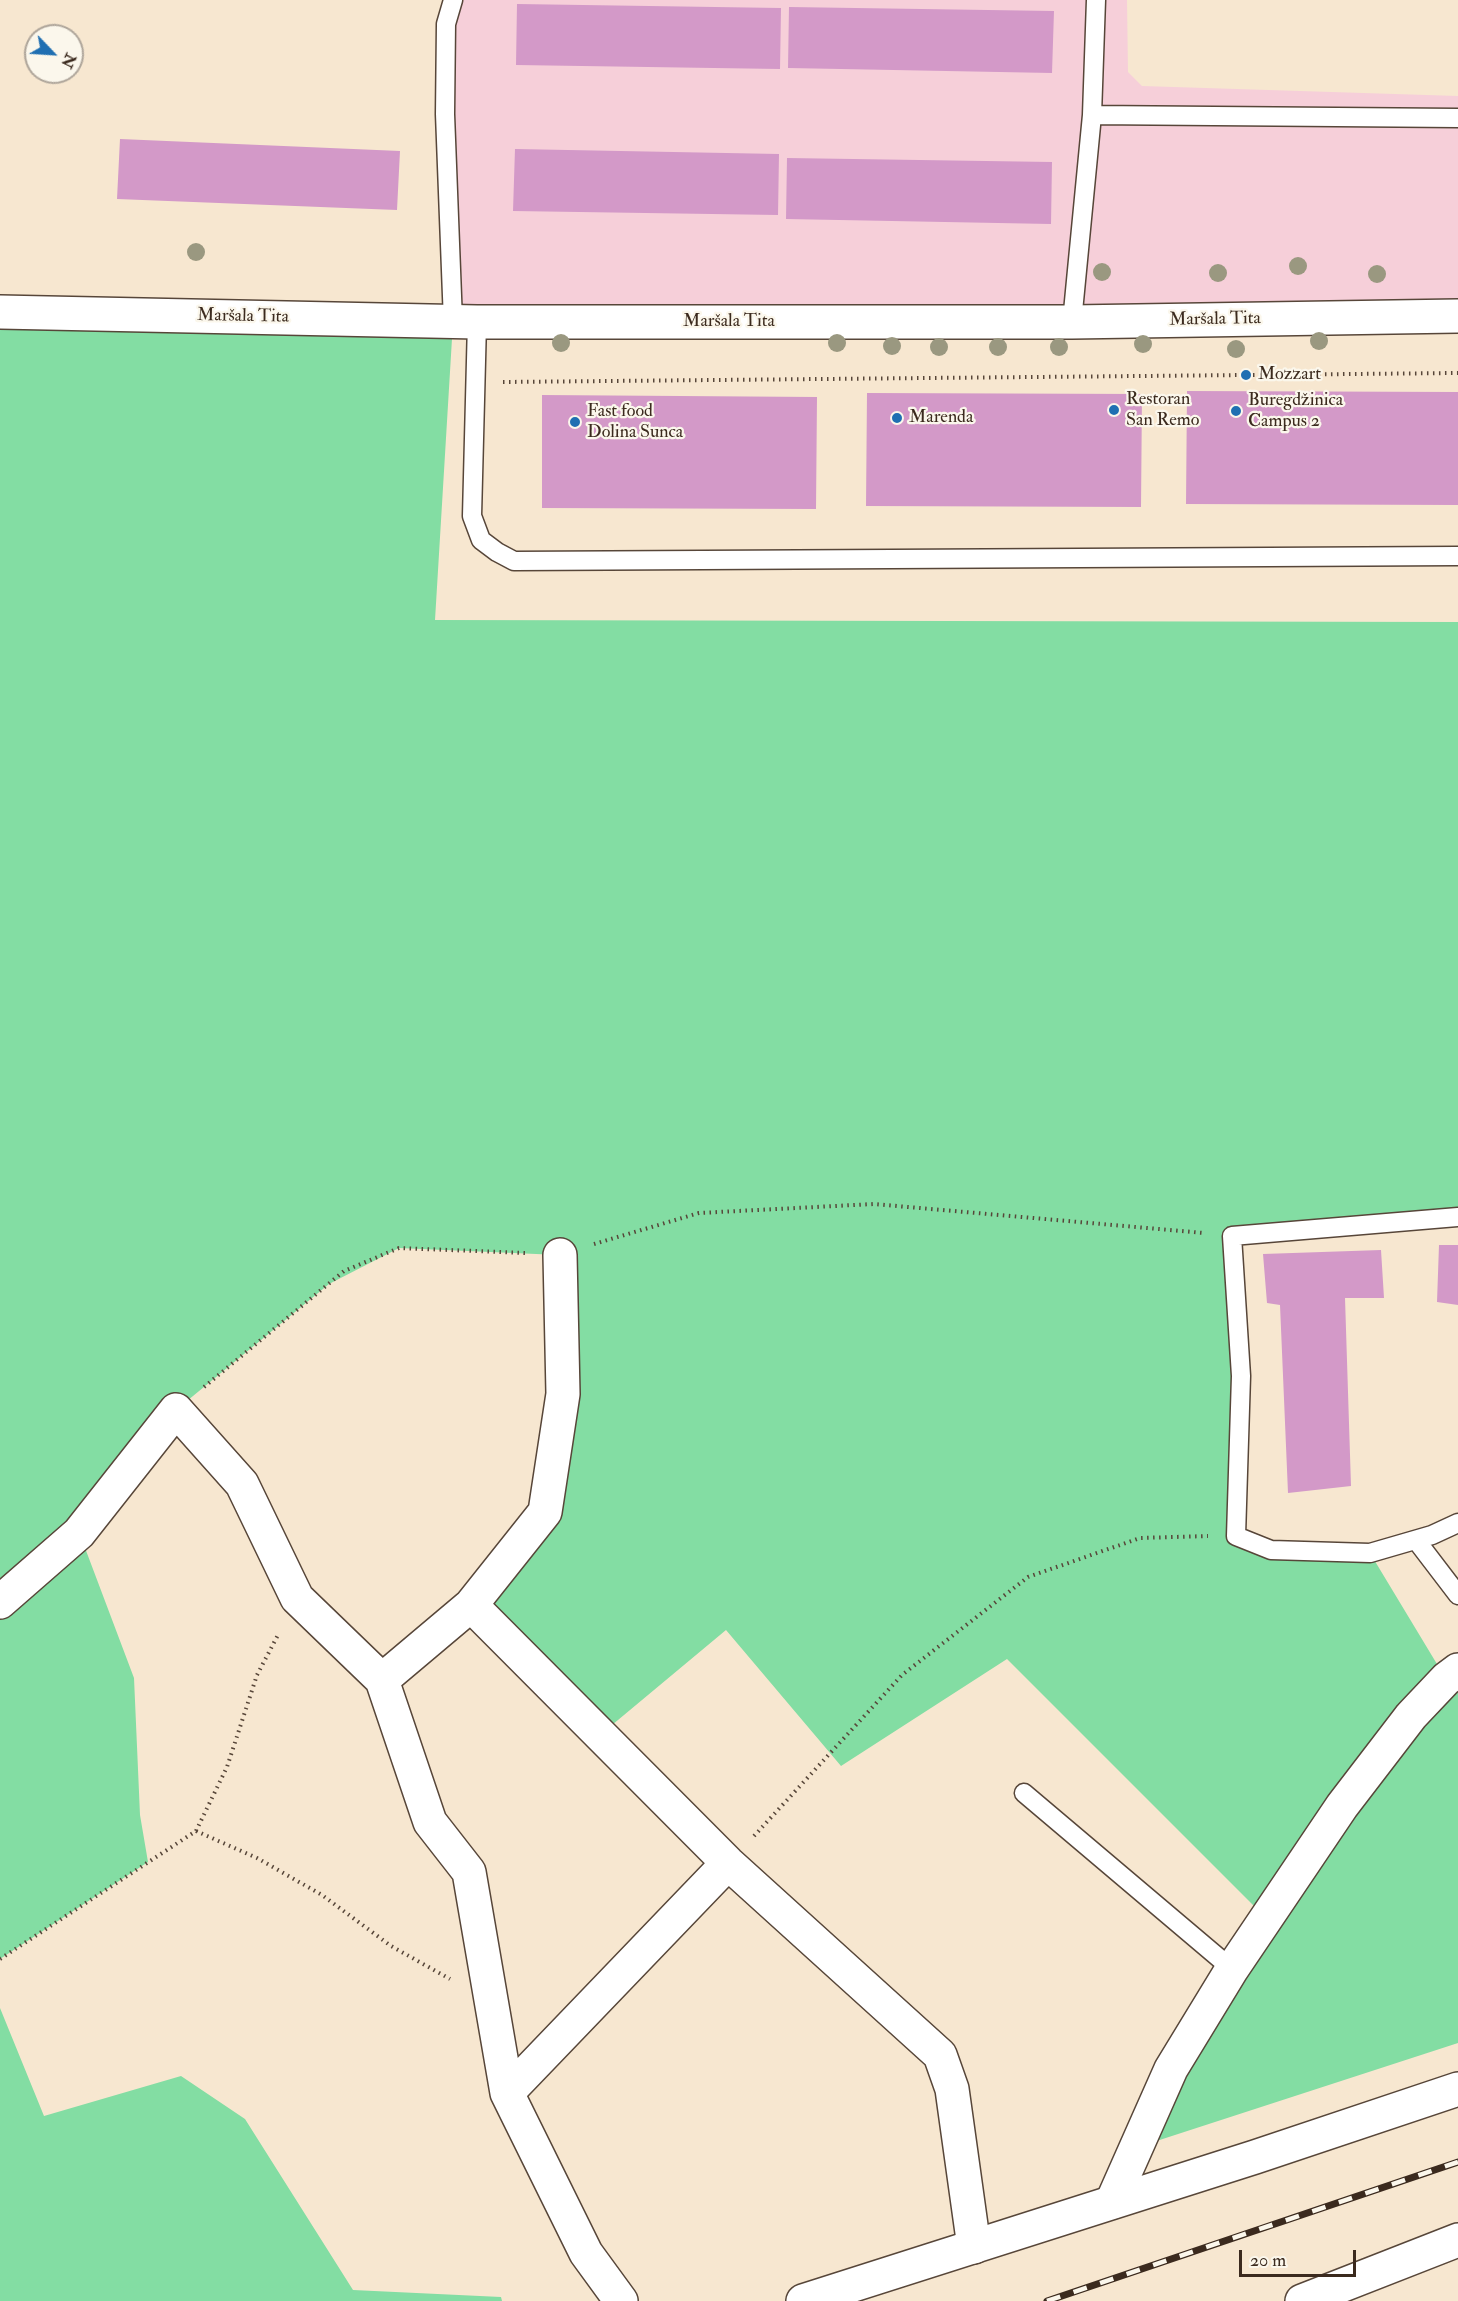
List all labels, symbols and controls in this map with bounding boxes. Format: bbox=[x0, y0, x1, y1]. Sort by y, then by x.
north arrow bbox=[24, 24, 84, 84]
text: N bbox=[56, 50, 81, 71]
street label: Maršala Tita bbox=[197, 305, 289, 329]
street label: Maršala Tita bbox=[1169, 308, 1261, 332]
street label: Maršala Tita bbox=[683, 311, 775, 333]
place label: Mozzart bbox=[1258, 364, 1321, 386]
marker: Mozzart bbox=[1239, 368, 1253, 382]
place label: Restoran San Remo bbox=[1126, 389, 1199, 432]
place label: Buregdžinica Campus 2 bbox=[1248, 390, 1343, 432]
place label: Fast food Dolina Sunca bbox=[587, 401, 683, 444]
marker: Restoran San Remo bbox=[1107, 403, 1121, 417]
marker: Buregdžinica Campus 2 bbox=[1229, 404, 1243, 418]
place label: Marenda bbox=[909, 407, 973, 429]
marker: Marenda bbox=[890, 411, 904, 425]
marker: Fast food Dolina Sunca bbox=[568, 415, 582, 429]
scale bar bbox=[1242, 2238, 1359, 2276]
text: 20 m bbox=[1250, 2249, 1286, 2272]

